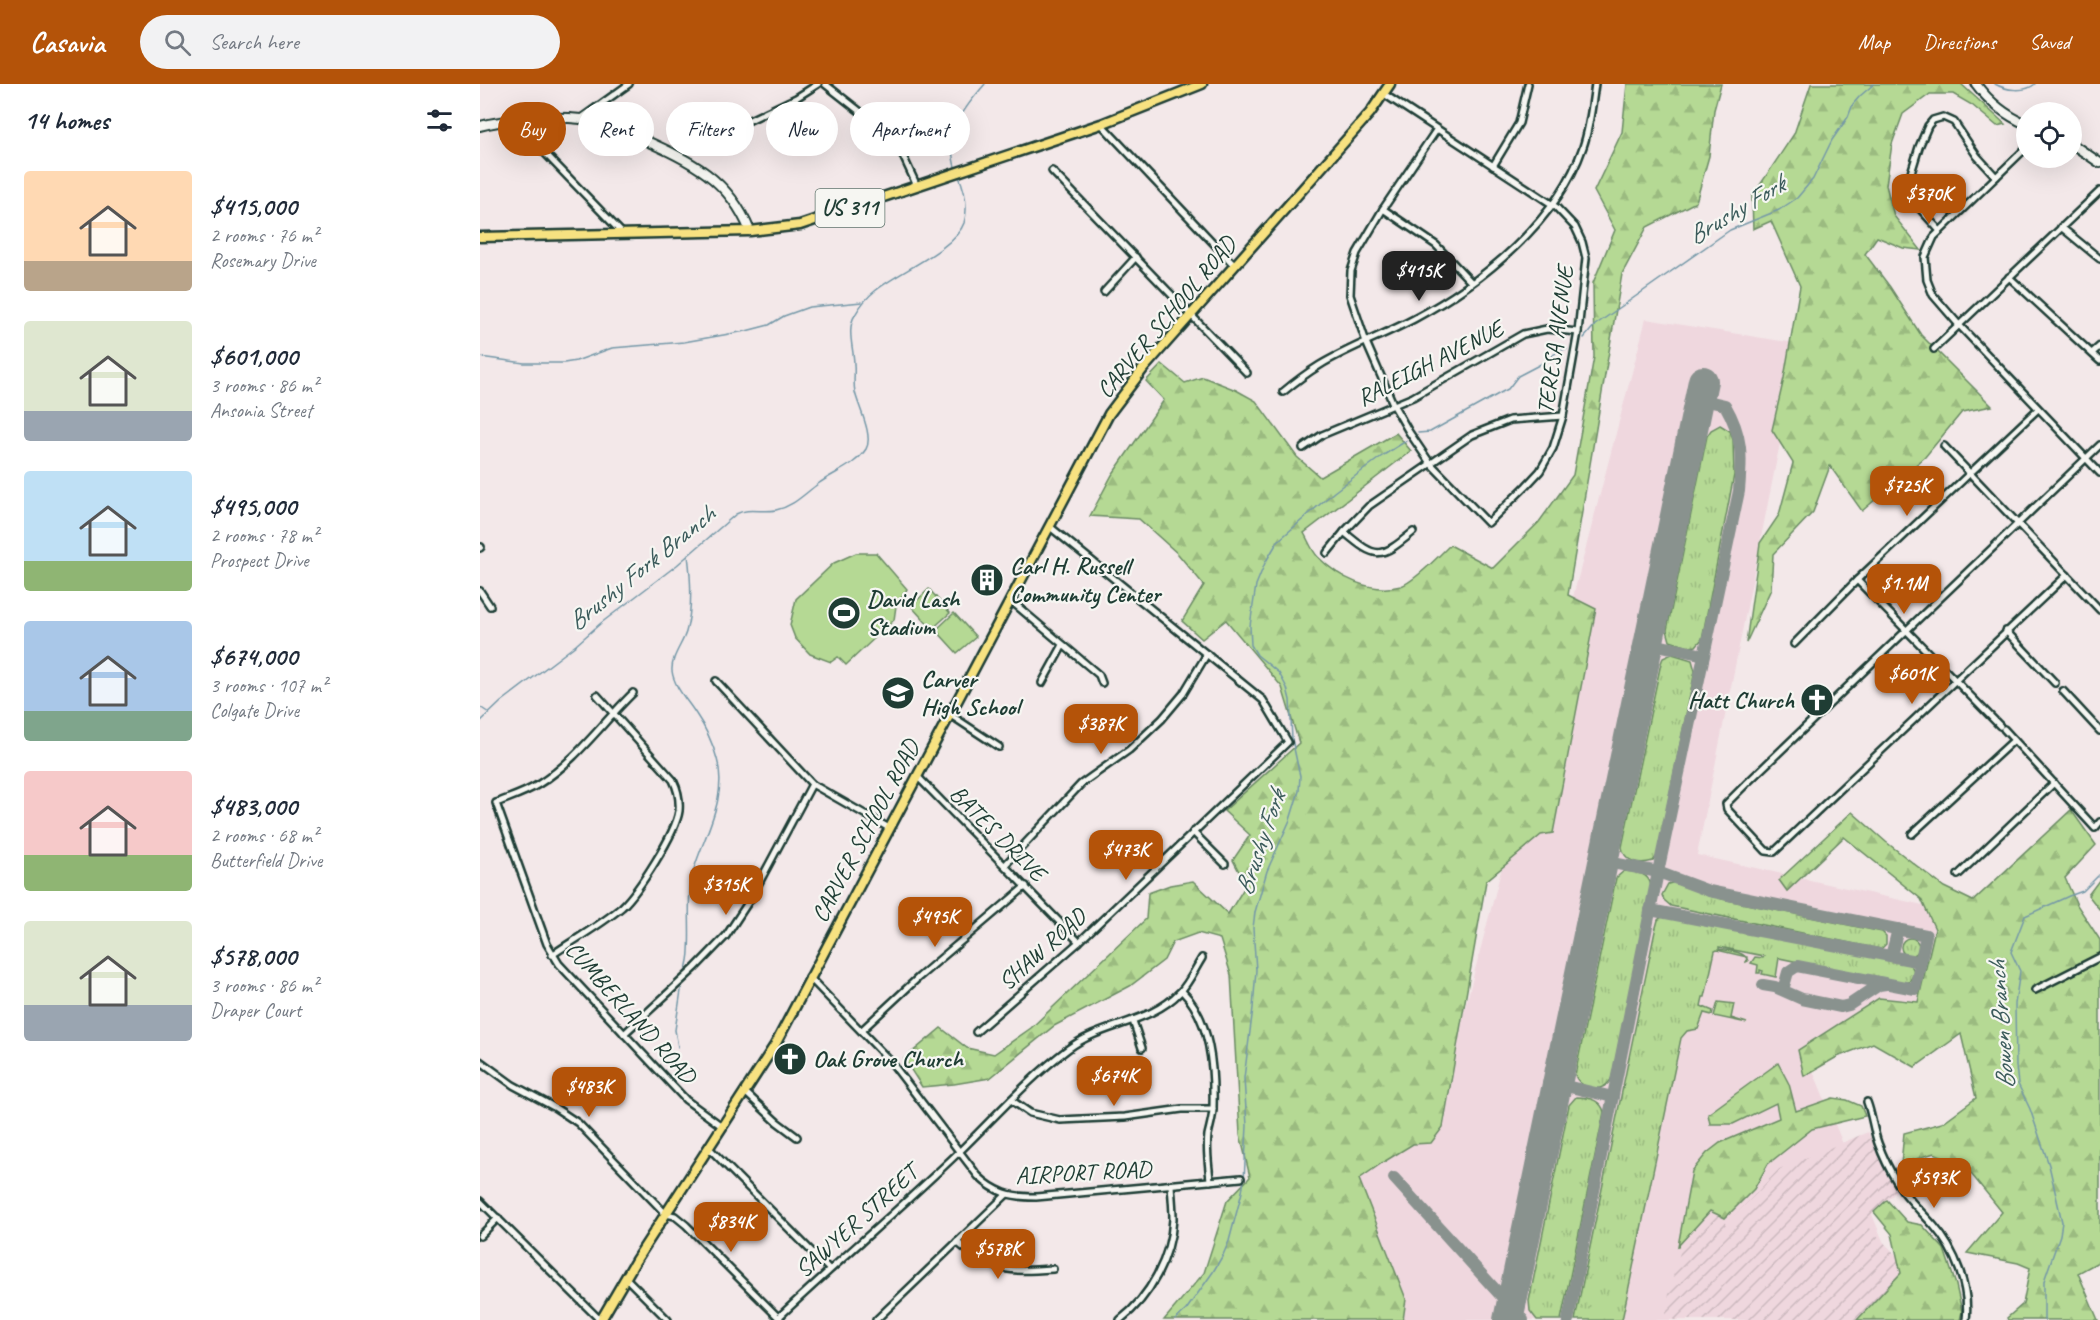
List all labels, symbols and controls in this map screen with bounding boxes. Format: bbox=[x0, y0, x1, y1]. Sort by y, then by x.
search box bbox=[140, 15, 560, 69]
text: Casavia bbox=[30, 25, 104, 60]
icon: search bbox=[161, 26, 194, 59]
text: Search here bbox=[209, 28, 299, 56]
text: Map bbox=[1858, 29, 1890, 55]
text: Directions bbox=[1923, 29, 1996, 55]
text: Saved bbox=[2029, 29, 2070, 55]
chip: Buy bbox=[498, 102, 566, 156]
chip: Rent bbox=[578, 102, 654, 156]
chip: Filters bbox=[666, 102, 754, 156]
chip: New bbox=[766, 102, 838, 156]
chip: Apartment bbox=[850, 102, 970, 156]
map controls bbox=[2016, 102, 2082, 168]
button: locate bbox=[2016, 102, 2082, 168]
text: 14 homes bbox=[24, 104, 109, 137]
icon: filters bbox=[423, 104, 456, 137]
water label: Brushy Fork bbox=[1681, 165, 1795, 252]
pin: $370K bbox=[1887, 174, 1971, 225]
text: $370K bbox=[1906, 181, 1952, 206]
road number: US 311 bbox=[816, 189, 884, 227]
text: $415,000 bbox=[210, 190, 297, 223]
icon: home bbox=[72, 195, 144, 267]
text: 2 rooms · 76 m² bbox=[210, 223, 318, 248]
street label: CARVER SCHOOL ROAD bbox=[1090, 228, 1244, 404]
text: Rosemary Drive bbox=[210, 248, 316, 273]
pin: $415K bbox=[1377, 251, 1461, 302]
text: $415K bbox=[1396, 258, 1442, 283]
street label: TERESA AVENUE bbox=[1530, 261, 1581, 416]
street label: RALEIGH AVENUE bbox=[1352, 312, 1511, 413]
text: $601,000 bbox=[210, 340, 298, 373]
icon: home bbox=[72, 345, 144, 417]
text: 3 rooms · 86 m² bbox=[210, 373, 318, 398]
text: Ansonia Street bbox=[210, 398, 312, 423]
pin: $725K bbox=[1865, 466, 1949, 517]
text: $725K bbox=[1884, 473, 1930, 498]
text: $495,000 bbox=[210, 490, 296, 523]
icon: home bbox=[72, 495, 144, 567]
water label: Brushy Fork Branch bbox=[560, 497, 723, 638]
text: 2 rooms · 78 m² bbox=[210, 523, 318, 548]
text: Prospect Drive bbox=[210, 548, 309, 573]
place label: Carl H. Russell Community Center bbox=[1010, 551, 1162, 609]
building icon: Carl H. Russell Community Center bbox=[969, 562, 1005, 598]
pin: $1.1M bbox=[1862, 564, 1946, 615]
text: $1.1M bbox=[1881, 571, 1927, 596]
place label: David Lash Stadium bbox=[867, 584, 961, 642]
sports icon: David Lash Stadium bbox=[826, 595, 862, 631]
text: $674,000 bbox=[210, 640, 298, 673]
icon: home bbox=[72, 645, 144, 717]
pin: $601K bbox=[1870, 654, 1954, 705]
text: $601K bbox=[1889, 661, 1935, 686]
place label: Carver High School bbox=[921, 664, 1024, 722]
text: 3 rooms · 107 m² bbox=[210, 673, 327, 698]
school or university icon: Carver High School bbox=[880, 675, 916, 711]
church icon: Hatt Church bbox=[1799, 682, 1835, 718]
place label: Hatt Church bbox=[1688, 685, 1795, 715]
text: Colgate Drive bbox=[210, 698, 299, 723]
pin: $387K bbox=[1059, 704, 1143, 755]
text: $387K bbox=[1078, 711, 1124, 736]
street label: CARVER SCHOOL ROAD bbox=[804, 733, 927, 927]
street label: BATES DRIVE bbox=[944, 779, 1055, 890]
water label: Brushy Fork bbox=[1227, 782, 1295, 899]
text: $483,000 bbox=[210, 790, 297, 823]
icon: home bbox=[72, 795, 144, 867]
text: 2 rooms · 68 m² bbox=[210, 823, 318, 848]
pin: $473K bbox=[1084, 830, 1168, 881]
text: $473K bbox=[1103, 837, 1149, 862]
text: Butterfield Drive bbox=[210, 848, 322, 873]
pin: $315K bbox=[684, 865, 768, 916]
text: $315K bbox=[703, 872, 749, 897]
pin: $495K bbox=[893, 897, 977, 948]
street label: SHAW ROAD bbox=[992, 900, 1094, 996]
text: $495K bbox=[912, 904, 958, 929]
street label: CUMBERLAND ROAD bbox=[559, 935, 704, 1091]
text: $578,000 bbox=[210, 940, 297, 973]
icon: home bbox=[72, 945, 144, 1017]
water label: Bowen Branch bbox=[1980, 958, 2022, 1090]
text: 3 rooms · 86 m² bbox=[210, 973, 318, 998]
text: Draper Court bbox=[210, 998, 301, 1023]
church icon: Oak Grove Church bbox=[772, 1041, 808, 1077]
place label: Oak Grove Church bbox=[813, 1044, 964, 1074]
pin: $674K bbox=[1072, 1056, 1156, 1107]
text: $674K bbox=[1091, 1063, 1137, 1088]
pin: $483K bbox=[547, 1067, 631, 1118]
text: $483K bbox=[566, 1074, 612, 1099]
street label: AIRPORT ROAD bbox=[1015, 1153, 1154, 1191]
street label: SAWYER STREET bbox=[788, 1154, 928, 1284]
pin: $593K bbox=[1892, 1158, 1976, 1209]
text: $593K bbox=[1911, 1165, 1957, 1190]
pin: $834K bbox=[689, 1202, 773, 1253]
text: $834K bbox=[708, 1209, 754, 1234]
pin: $578K bbox=[956, 1229, 1040, 1280]
text: $578K bbox=[975, 1236, 1021, 1261]

